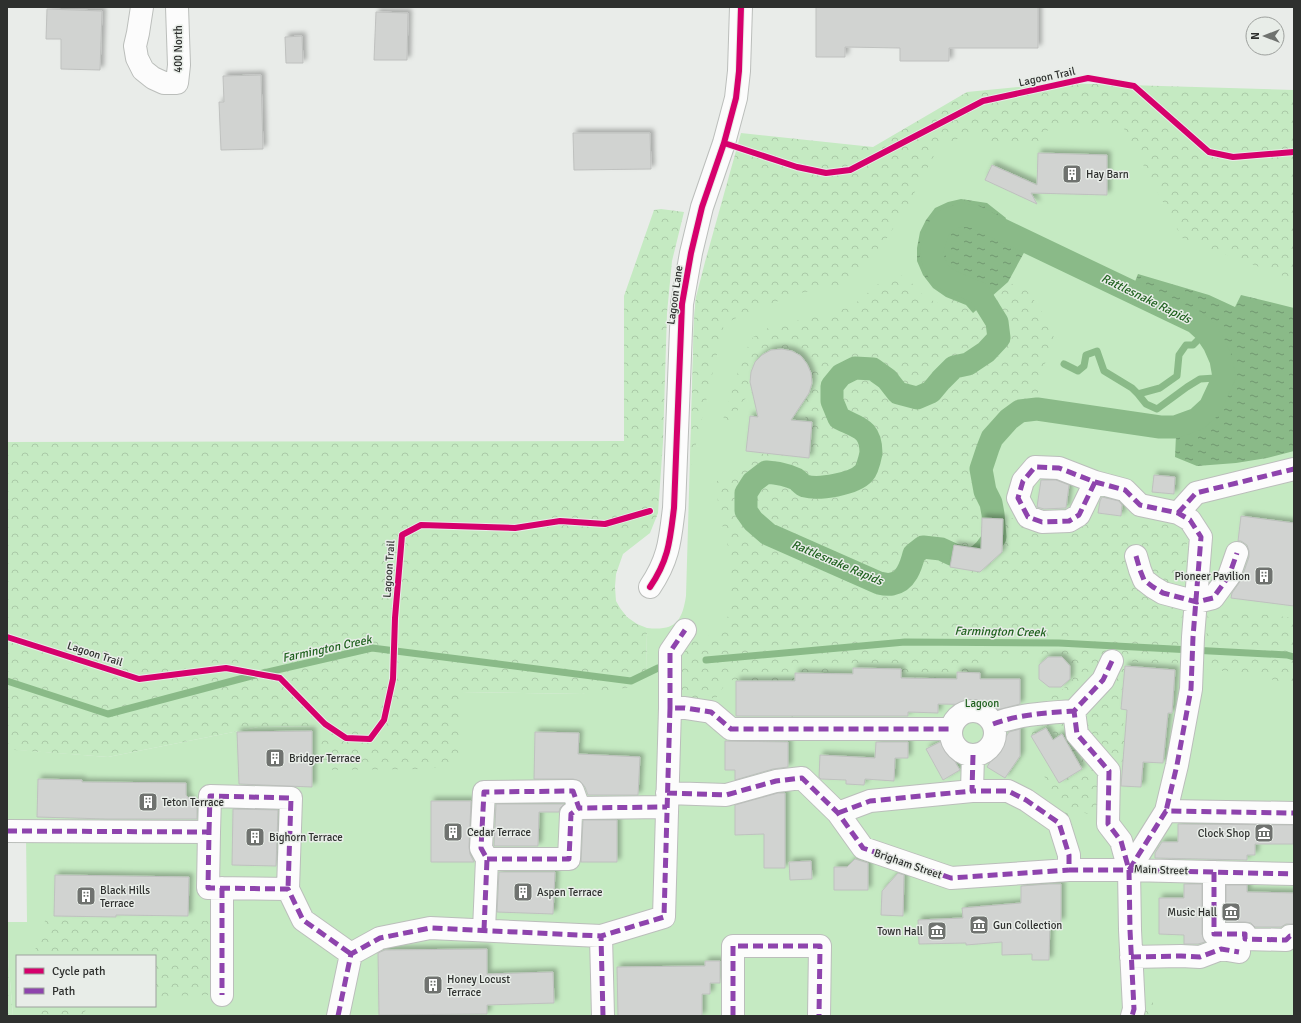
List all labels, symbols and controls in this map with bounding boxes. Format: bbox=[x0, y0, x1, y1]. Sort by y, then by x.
north arrow bbox=[1245, 16, 1285, 56]
street label: 400 North bbox=[172, 25, 185, 73]
text: N bbox=[1249, 32, 1262, 40]
street label: Lagoon Trail bbox=[1018, 65, 1076, 89]
building icon: Hay Barn bbox=[1061, 163, 1083, 185]
place label: Hay Barn bbox=[1086, 168, 1129, 181]
street label: Lagoon Lane bbox=[664, 265, 686, 325]
water label: Rattlesnake Rapids bbox=[1099, 271, 1195, 328]
water label: Rattlesnake Rapids bbox=[789, 537, 886, 590]
street label: Lagoon Trail bbox=[381, 540, 397, 598]
building icon: Pioneer Pavilion bbox=[1253, 565, 1275, 587]
place label: Pioneer Pavilion bbox=[1174, 570, 1250, 583]
water label: Farmington Creek bbox=[954, 624, 1047, 640]
water label: Farmington Creek bbox=[281, 632, 374, 666]
street label: Lagoon Trail bbox=[66, 639, 124, 669]
park label: Lagoon bbox=[965, 697, 999, 710]
building icon: Bridger Terrace bbox=[264, 747, 286, 769]
place label: Bridger Terrace bbox=[289, 752, 361, 765]
building icon: Teton Terrace bbox=[137, 791, 159, 813]
place label: Teton Terrace bbox=[162, 796, 224, 809]
building icon: Cedar Terrace bbox=[442, 821, 464, 843]
museum icon: Clock Shop bbox=[1253, 822, 1275, 844]
building icon: Bighorn Terrace bbox=[244, 826, 266, 848]
place label: Cedar Terrace bbox=[467, 826, 531, 839]
place label: Clock Shop bbox=[1198, 827, 1250, 840]
place label: Bighorn Terrace bbox=[269, 831, 343, 844]
street label: Brigham Street bbox=[872, 846, 944, 882]
street label: Main Street bbox=[1134, 863, 1189, 877]
building icon: Aspen Terrace bbox=[512, 881, 534, 903]
place label: Black Hills Terrace bbox=[100, 884, 150, 910]
building icon: Black Hills Terrace bbox=[75, 885, 97, 907]
place label: Aspen Terrace bbox=[537, 886, 602, 899]
museum icon: Music Hall bbox=[1220, 901, 1242, 923]
place label: Music Hall bbox=[1167, 906, 1217, 919]
museum icon: Gun Collection bbox=[968, 914, 990, 936]
place label: Gun Collection bbox=[993, 919, 1062, 932]
museum icon: Town Hall bbox=[926, 920, 948, 942]
place label: Town Hall bbox=[877, 925, 923, 938]
legend bbox=[16, 955, 156, 1007]
text: Cycle path bbox=[52, 964, 105, 979]
place label: Honey Locust Terrace bbox=[447, 973, 510, 999]
building icon: Honey Locust Terrace bbox=[422, 974, 444, 996]
text: Path bbox=[52, 984, 75, 999]

